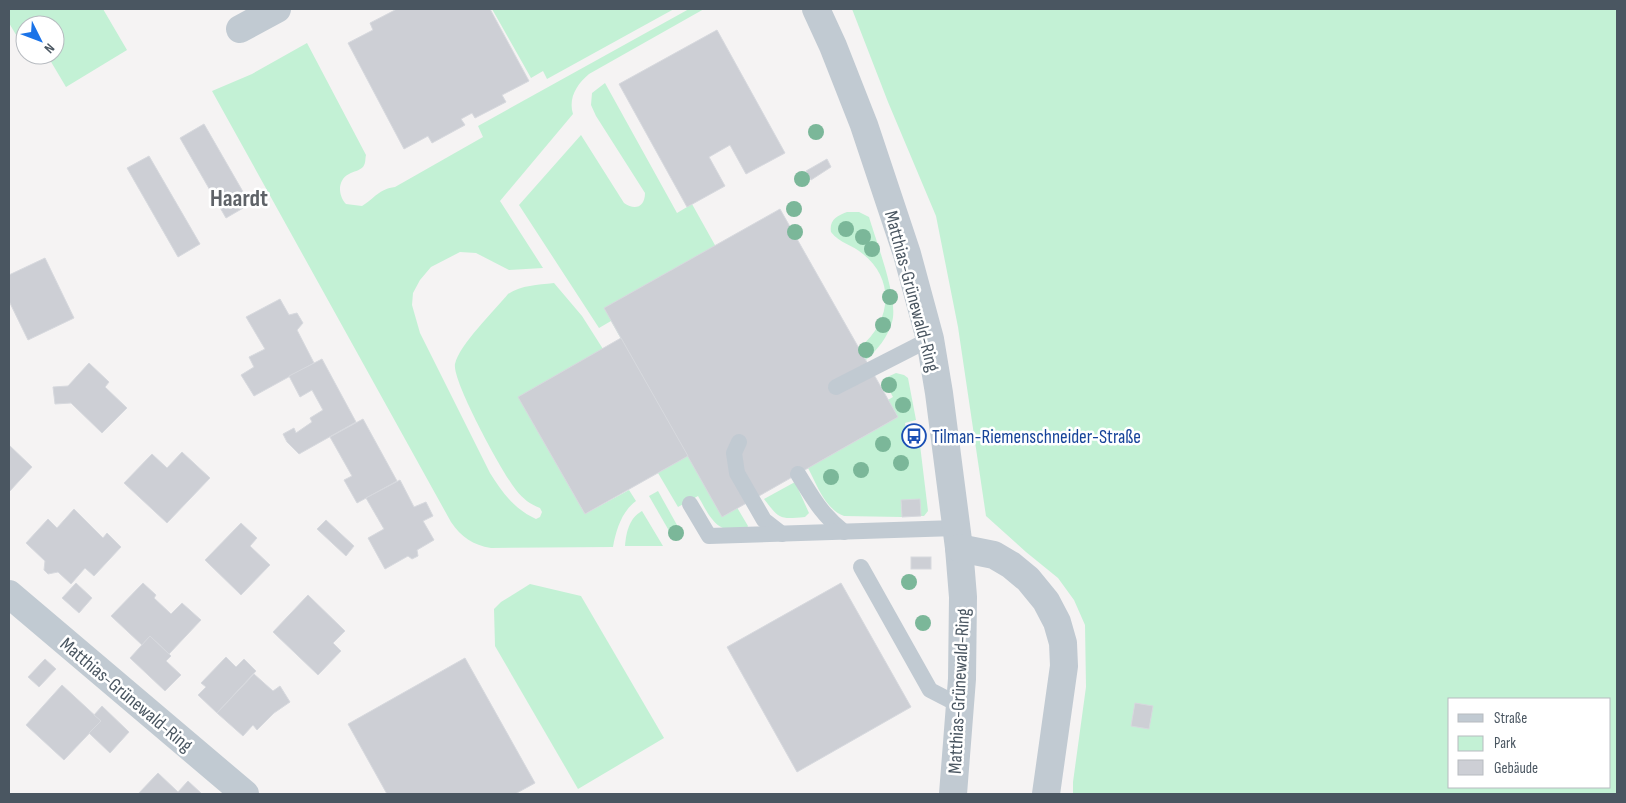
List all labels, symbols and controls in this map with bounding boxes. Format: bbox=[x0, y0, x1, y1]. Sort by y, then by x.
north arrow bbox=[15, 15, 65, 65]
text: N bbox=[40, 40, 58, 57]
district label: Haardt bbox=[210, 184, 268, 213]
street label: Matthias-Grünewald-Ring bbox=[879, 208, 944, 375]
bus stop icon: Tilman-Riemenschneider-Straße bbox=[901, 423, 927, 449]
place label: Tilman-Riemenschneider-Straße bbox=[932, 426, 1141, 449]
street label: Matthias-Grünewald-Ring bbox=[944, 607, 975, 774]
street label: Matthias-Grünewald-Ring bbox=[55, 633, 197, 758]
legend bbox=[1448, 698, 1611, 788]
text: Straße bbox=[1494, 709, 1527, 728]
text: Park bbox=[1494, 734, 1516, 753]
text: Gebäude bbox=[1494, 759, 1538, 778]

